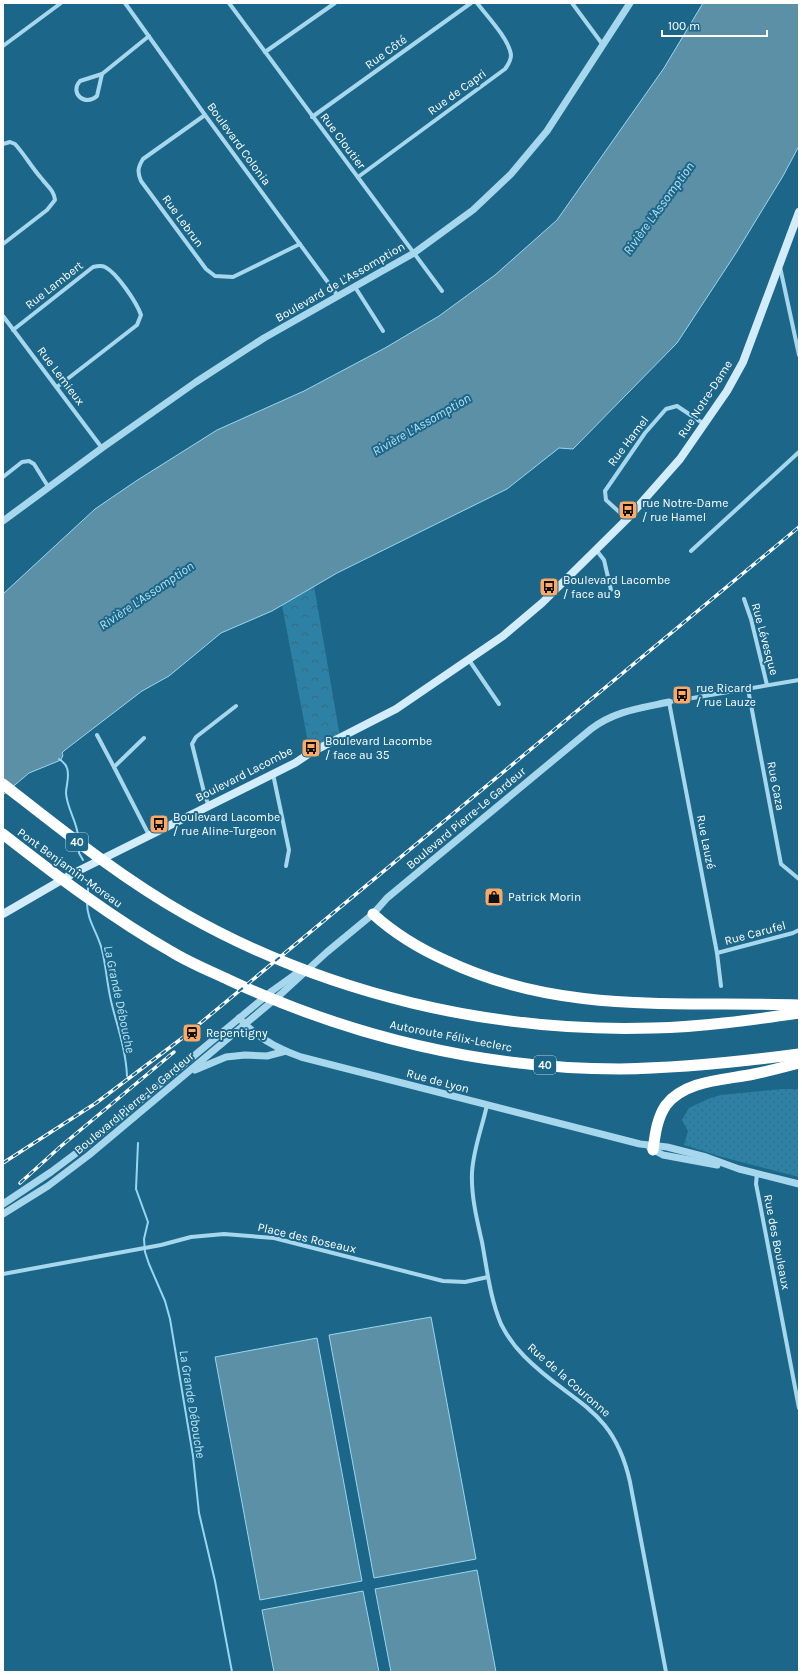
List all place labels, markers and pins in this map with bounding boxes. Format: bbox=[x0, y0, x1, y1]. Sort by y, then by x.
place label: rue Notre-Dame / rue Hamel bbox=[642, 496, 729, 524]
bus stop icon: rue Notre-Dame / rue Hamel bbox=[617, 499, 639, 521]
place label: Boulevard Lacombe / face au 9 bbox=[563, 573, 670, 601]
bus stop icon: Boulevard Lacombe / face au 9 bbox=[538, 576, 560, 598]
place label: rue Ricard / rue Lauze bbox=[696, 681, 756, 709]
bus stop icon: rue Ricard / rue Lauze bbox=[671, 684, 693, 706]
place label: Boulevard Lacombe / face au 35 bbox=[325, 734, 432, 762]
bus stop icon: Boulevard Lacombe / face au 35 bbox=[300, 737, 322, 759]
place label: Boulevard Lacombe / rue Aline-Turgeon bbox=[173, 810, 280, 838]
bus stop icon: Boulevard Lacombe / rue Aline-Turgeon bbox=[148, 813, 170, 835]
shop icon: Patrick Morin bbox=[483, 886, 505, 908]
place label: Patrick Morin bbox=[508, 890, 581, 904]
station icon: Repentigny bbox=[181, 1022, 203, 1044]
place label: Repentigny bbox=[206, 1026, 268, 1040]

